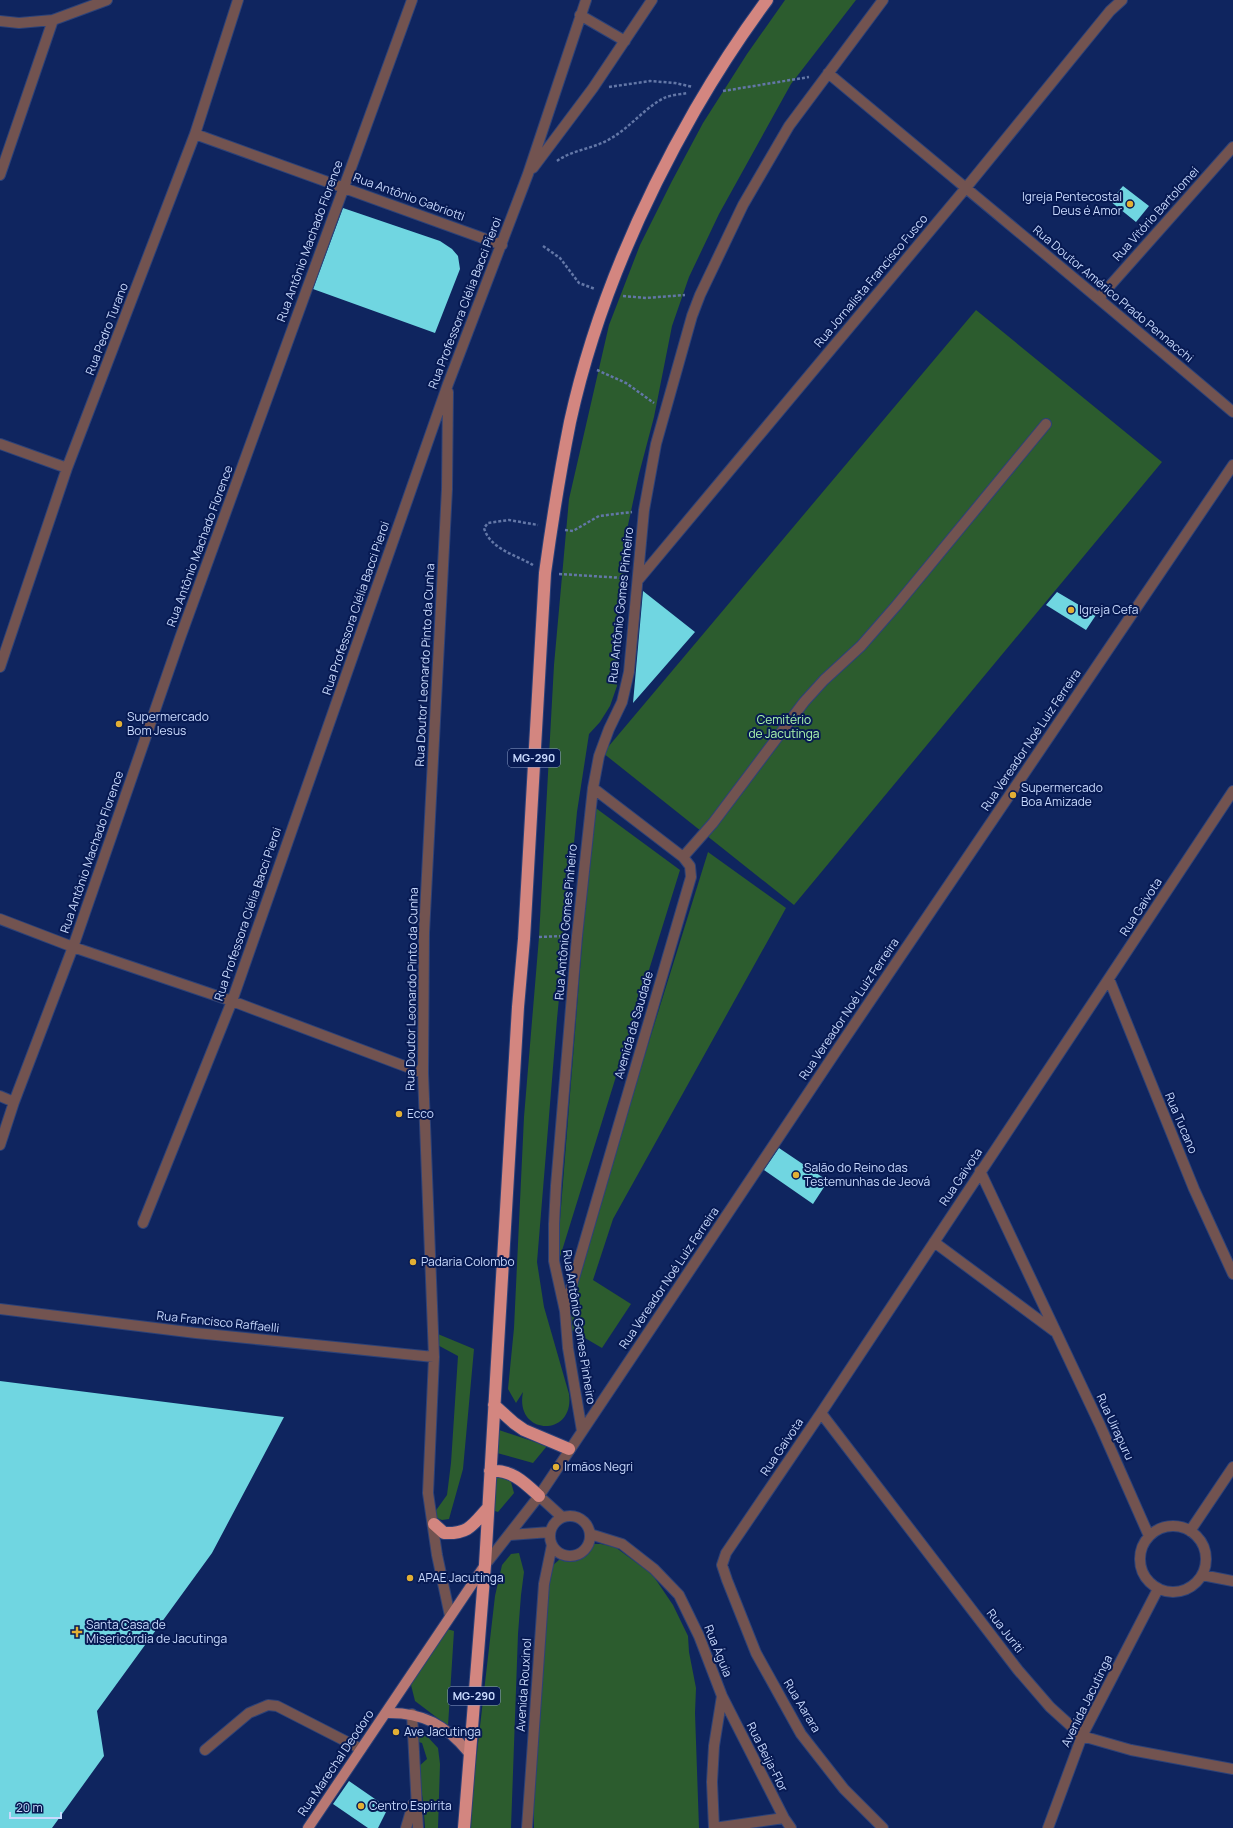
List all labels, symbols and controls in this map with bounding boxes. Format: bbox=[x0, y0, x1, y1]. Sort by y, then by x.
street label: Rua Antônio Machado Florence bbox=[272, 158, 347, 324]
street label: Rua Vitório Bartolomei bbox=[1109, 163, 1203, 265]
street label: Rua Antônio Gabriotti bbox=[351, 168, 467, 225]
place label: Igreja Pentecostal Deus é Amor bbox=[1022, 188, 1123, 219]
marker: Igreja Pentecostal Deus é Amor bbox=[1125, 199, 1135, 209]
street label: Rua Jornalista Francisco Fusco bbox=[810, 211, 931, 351]
street label: Rua Professora Clélia Bacci Pieroi bbox=[424, 215, 505, 391]
street label: Rua Doutor Américo Prado Pennacchi bbox=[1029, 221, 1197, 366]
street label: Rua Pedro Turano bbox=[81, 280, 132, 377]
street label: Rua Antônio Machado Florence bbox=[162, 463, 237, 629]
street label: Rua Professora Clélia Bacci Pieroi bbox=[318, 519, 393, 697]
street label: Rua Antônio Gomes Pinheiro bbox=[604, 526, 637, 684]
street label: Rua Doutor Leonardo Pinto da Cunha bbox=[411, 563, 438, 767]
place label: Igreja Cefa bbox=[1079, 601, 1139, 618]
marker: Igreja Cefa bbox=[1066, 605, 1076, 615]
street label: Rua Vereador Noé Luiz Ferreira bbox=[977, 666, 1084, 814]
place label: Supermercado Bom Jesus bbox=[127, 708, 209, 739]
park label: Cemitério de Jacutinga bbox=[748, 711, 820, 742]
marker: Supermercado Bom Jesus bbox=[114, 719, 124, 729]
road number: MG-290 bbox=[508, 749, 560, 767]
street label: Rua Antônio Machado Florence bbox=[56, 768, 127, 935]
place label: Supermercado Boa Amizade bbox=[1021, 779, 1103, 810]
marker: Supermercado Boa Amizade bbox=[1008, 790, 1018, 800]
street label: Rua Professora Clélia Bacci Pieroi bbox=[210, 825, 285, 1003]
street label: Rua Antônio Gomes Pinheiro bbox=[550, 843, 581, 1001]
street label: Rua Gaivota bbox=[1115, 874, 1166, 939]
street label: Rua Doutor Leonardo Pinto da Cunha bbox=[401, 887, 422, 1091]
street label: Rua Vereador Noé Luiz Ferreira bbox=[795, 935, 902, 1083]
street label: Avenida da Saudade bbox=[610, 969, 657, 1081]
street label: Rua Tucano bbox=[1161, 1090, 1202, 1156]
place label: Ecco bbox=[407, 1105, 434, 1122]
marker: Ecco bbox=[394, 1109, 404, 1119]
street label: Rua Gaivota bbox=[935, 1145, 986, 1209]
place label: Salão do Reino das Testemunhas de Jeová bbox=[804, 1159, 930, 1190]
marker: Salão do Reino das Testemunhas de Jeová bbox=[791, 1170, 801, 1180]
street label: Rua Vereador Noé Luiz Ferreira bbox=[615, 1204, 722, 1352]
street label: Rua Antônio Gomes Pinheiro bbox=[559, 1248, 600, 1405]
place label: Padaria Colombo bbox=[421, 1253, 515, 1270]
marker: Padaria Colombo bbox=[408, 1257, 418, 1267]
street label: Rua Francisco Raffaelli bbox=[156, 1307, 280, 1336]
street label: Rua Uirapuru bbox=[1093, 1391, 1138, 1463]
street label: Rua Gaivota bbox=[756, 1415, 807, 1479]
place label: Irmãos Negri bbox=[564, 1458, 633, 1475]
marker: Irmãos Negri bbox=[551, 1462, 561, 1472]
place label: APAE Jacutinga bbox=[418, 1569, 504, 1586]
marker: APAE Jacutinga bbox=[405, 1573, 415, 1583]
street label: Rua Juriti bbox=[983, 1605, 1028, 1656]
place label: Santa Casa de Misericórdia de Jacutinga bbox=[86, 1616, 227, 1647]
street label: Rua Águia bbox=[700, 1622, 737, 1680]
marker: Santa Casa de Misericórdia de Jacutinga bbox=[71, 1626, 83, 1638]
street label: Avenida Rouxinol bbox=[512, 1638, 535, 1732]
street label: Avenida Jacutinga bbox=[1057, 1652, 1116, 1750]
street label: Rua Aarara bbox=[780, 1676, 825, 1736]
road number: MG-290 bbox=[448, 1687, 500, 1705]
street label: Rua Marechal Deodoro bbox=[294, 1706, 378, 1819]
street label: Rua Beija-Flor bbox=[743, 1719, 793, 1795]
place label: Ave Jacutinga bbox=[404, 1723, 481, 1740]
marker: Ave Jacutinga bbox=[391, 1727, 401, 1737]
scale bar bbox=[10, 1794, 61, 1820]
place label: Centro Espirita bbox=[369, 1797, 452, 1814]
text: 20 m bbox=[16, 1799, 43, 1816]
marker: Centro Espirita bbox=[356, 1801, 366, 1811]

